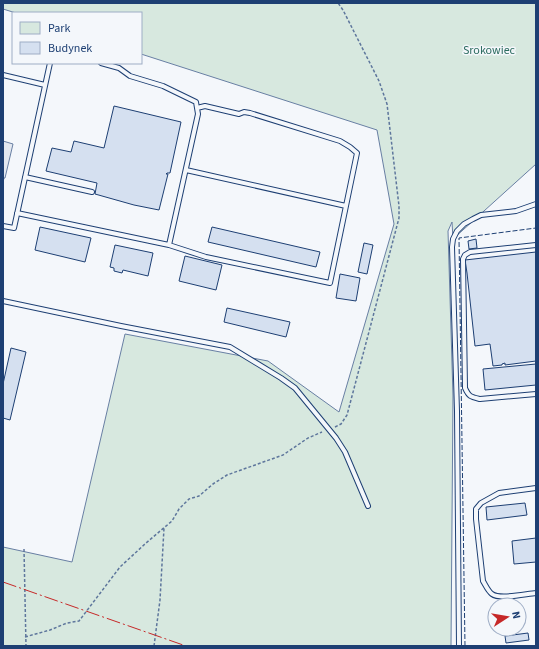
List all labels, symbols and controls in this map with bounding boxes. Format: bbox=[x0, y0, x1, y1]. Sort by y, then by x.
legend bbox=[12, 12, 142, 64]
text: Park bbox=[48, 20, 70, 37]
text: Budynek bbox=[48, 40, 92, 57]
park label: Srokowiec bbox=[463, 42, 516, 59]
north arrow bbox=[487, 597, 527, 637]
text: N bbox=[508, 610, 524, 620]

